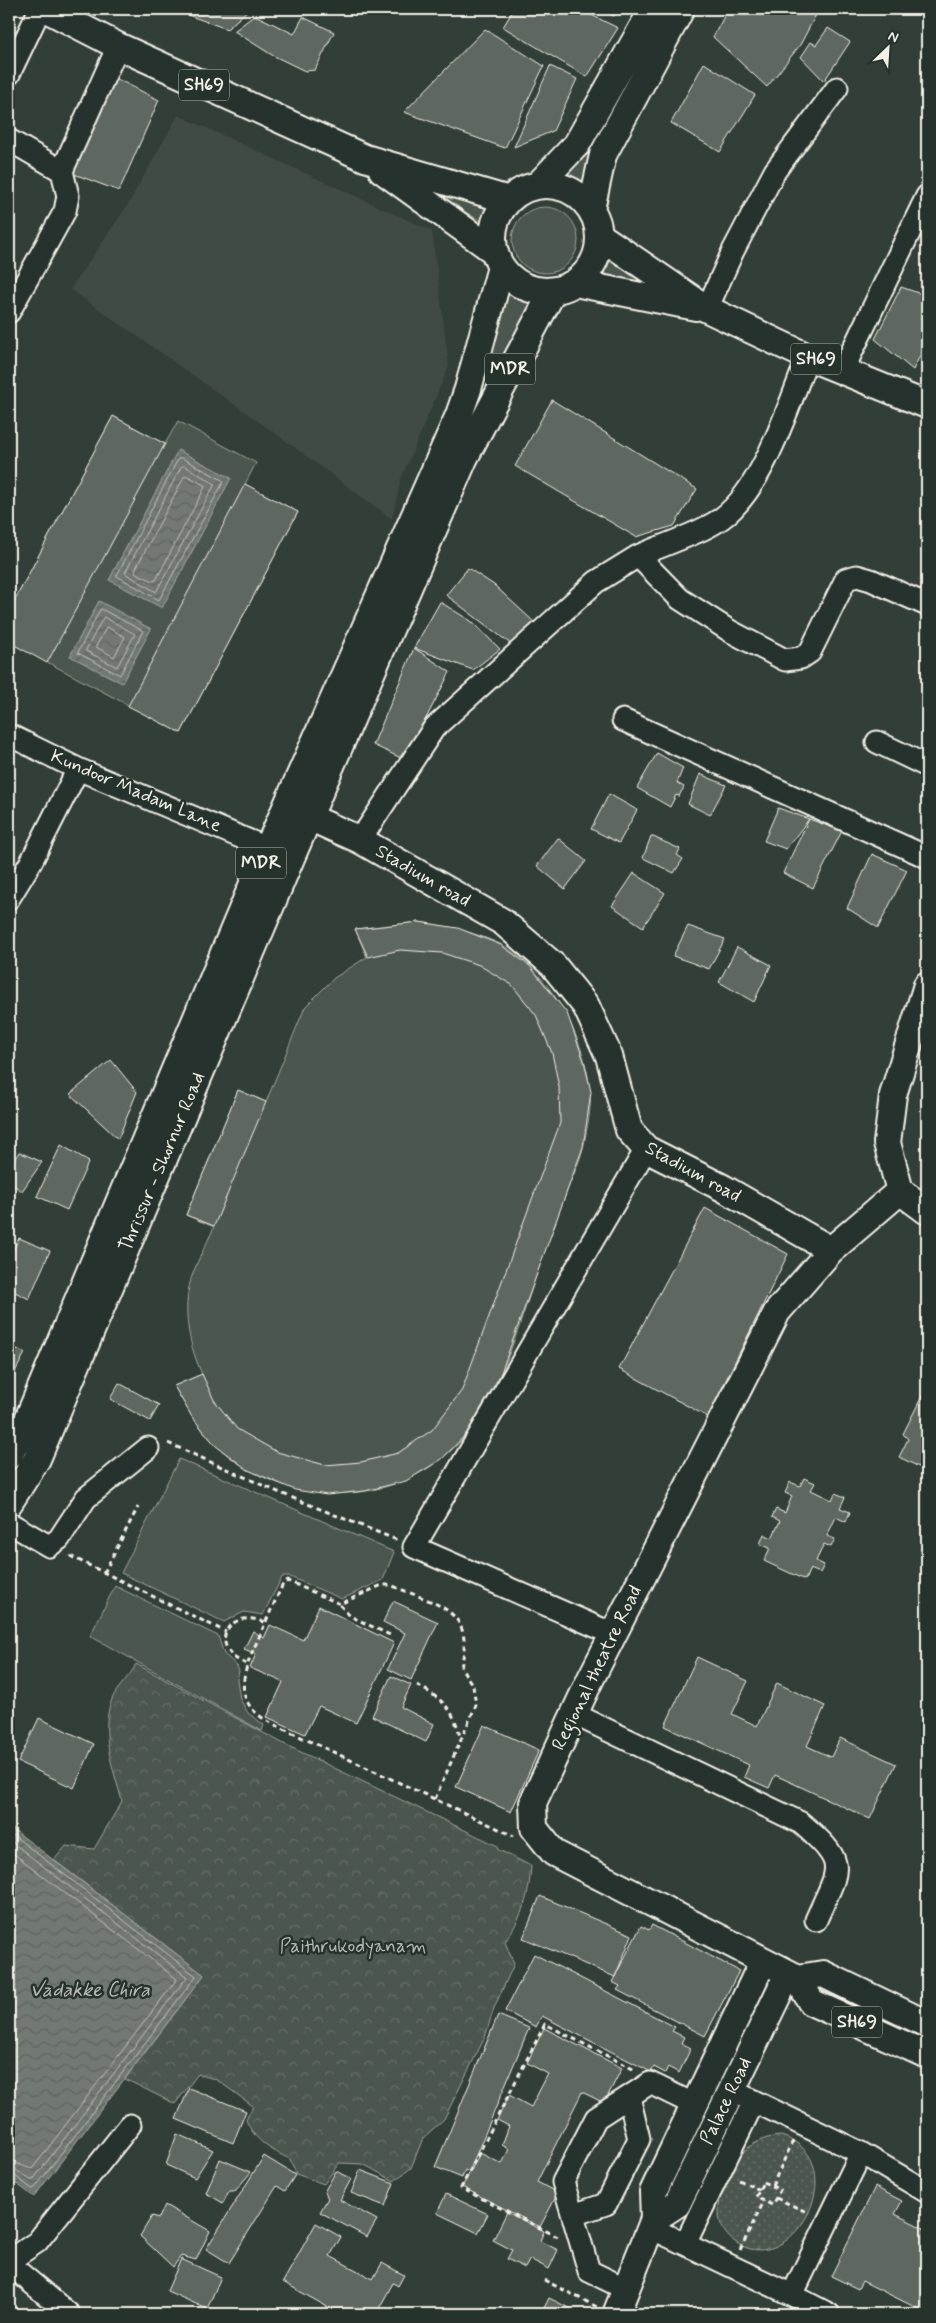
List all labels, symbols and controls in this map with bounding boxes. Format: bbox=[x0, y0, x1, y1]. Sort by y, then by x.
north arrow bbox=[864, 22, 914, 72]
text: N bbox=[885, 27, 901, 47]
road number: SH69 bbox=[179, 70, 229, 100]
road number: SH69 bbox=[791, 344, 841, 374]
road number: MDR bbox=[485, 354, 535, 384]
street label: Kundoor Madam Lane bbox=[47, 744, 225, 838]
street label: Stadium road bbox=[371, 839, 475, 913]
road number: MDR bbox=[236, 848, 286, 878]
street label: Thrissur - Shornur Road bbox=[113, 1068, 211, 1256]
street label: Stadium road bbox=[641, 1135, 745, 1209]
street label: Regional theatre Road bbox=[546, 1581, 651, 1756]
park label: Paithrukodyanam bbox=[280, 1934, 426, 1960]
water label: Vadakke Chira bbox=[30, 1977, 150, 2004]
road number: SH69 bbox=[832, 2006, 882, 2038]
street label: Palace Road bbox=[694, 2053, 758, 2149]

